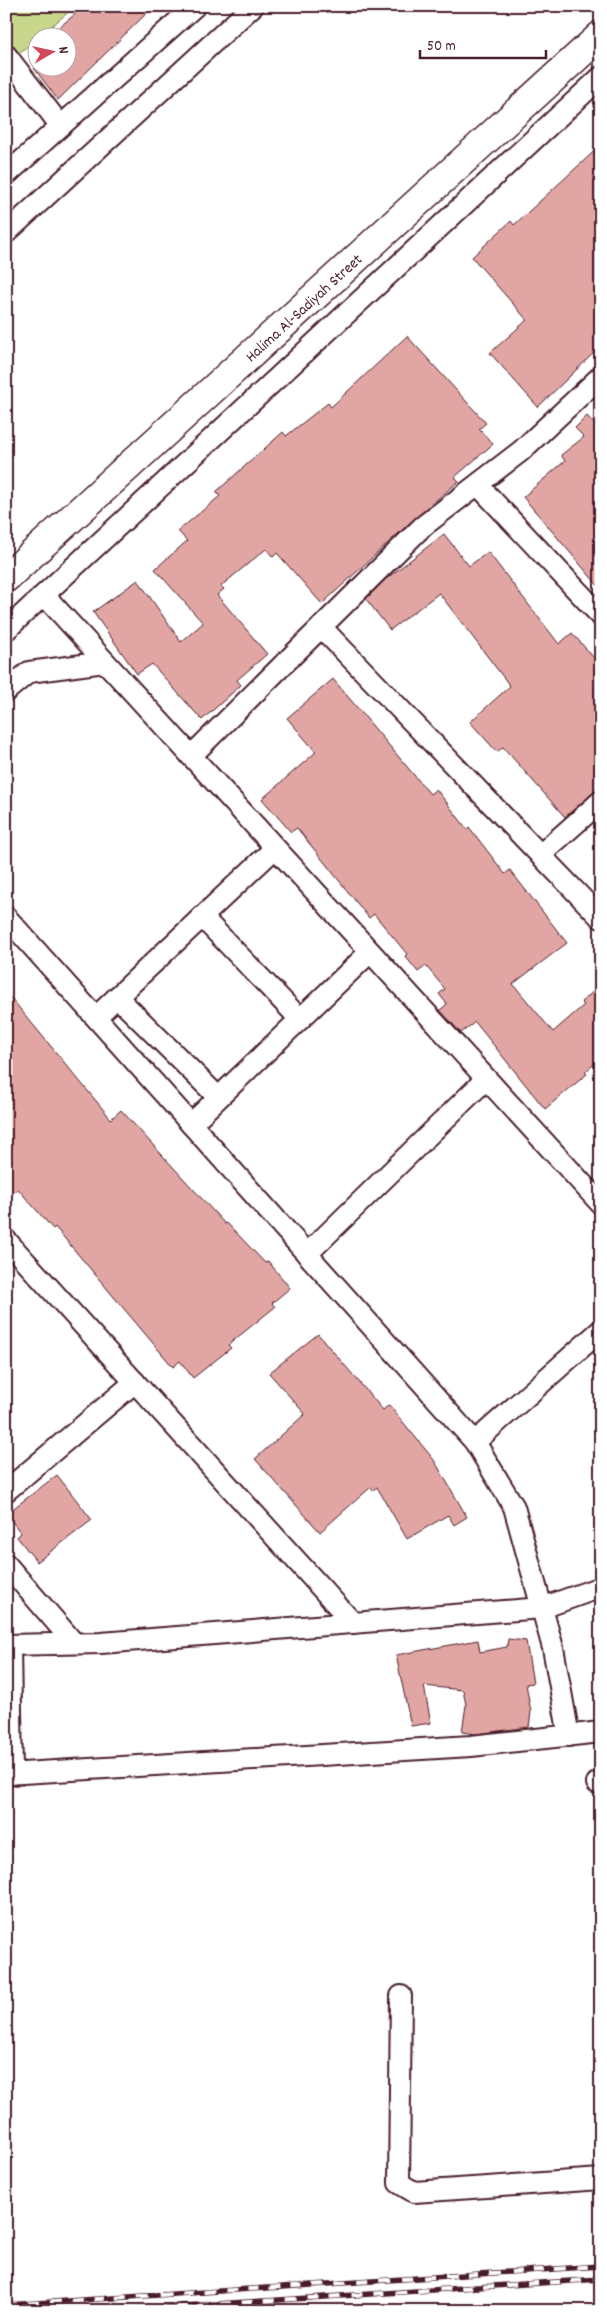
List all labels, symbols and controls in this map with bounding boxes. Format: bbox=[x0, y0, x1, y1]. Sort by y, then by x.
north arrow bbox=[28, 28, 78, 78]
scale bar bbox=[420, 28, 546, 60]
text: 50 m bbox=[427, 36, 456, 58]
text: N bbox=[52, 45, 73, 55]
street label: Halima Al-Sadiyah Street bbox=[241, 249, 368, 368]

